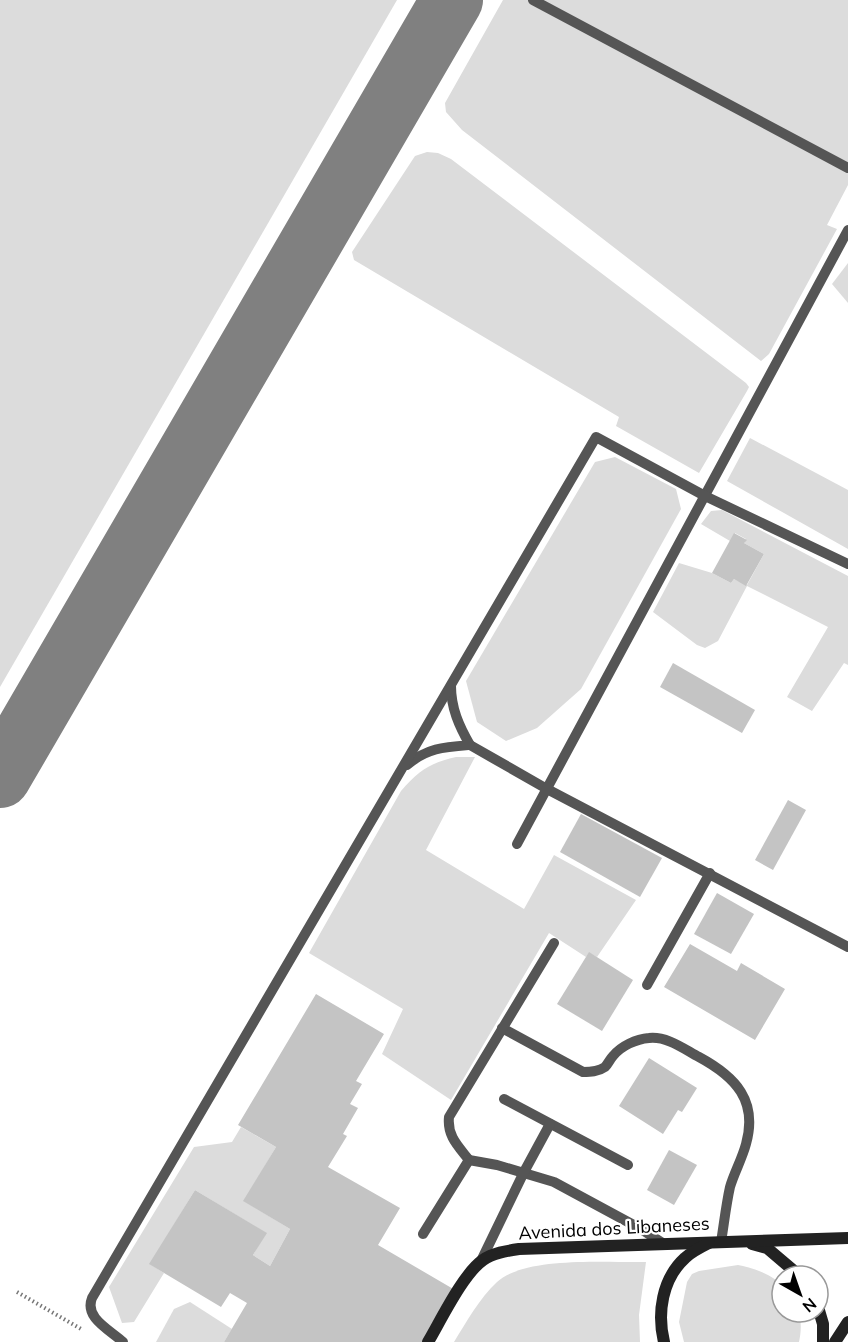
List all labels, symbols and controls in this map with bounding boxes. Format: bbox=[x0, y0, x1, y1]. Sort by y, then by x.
street label: Avenida dos Libaneses bbox=[518, 1212, 710, 1244]
north arrow bbox=[770, 1264, 830, 1324]
text: N bbox=[799, 1294, 821, 1317]

